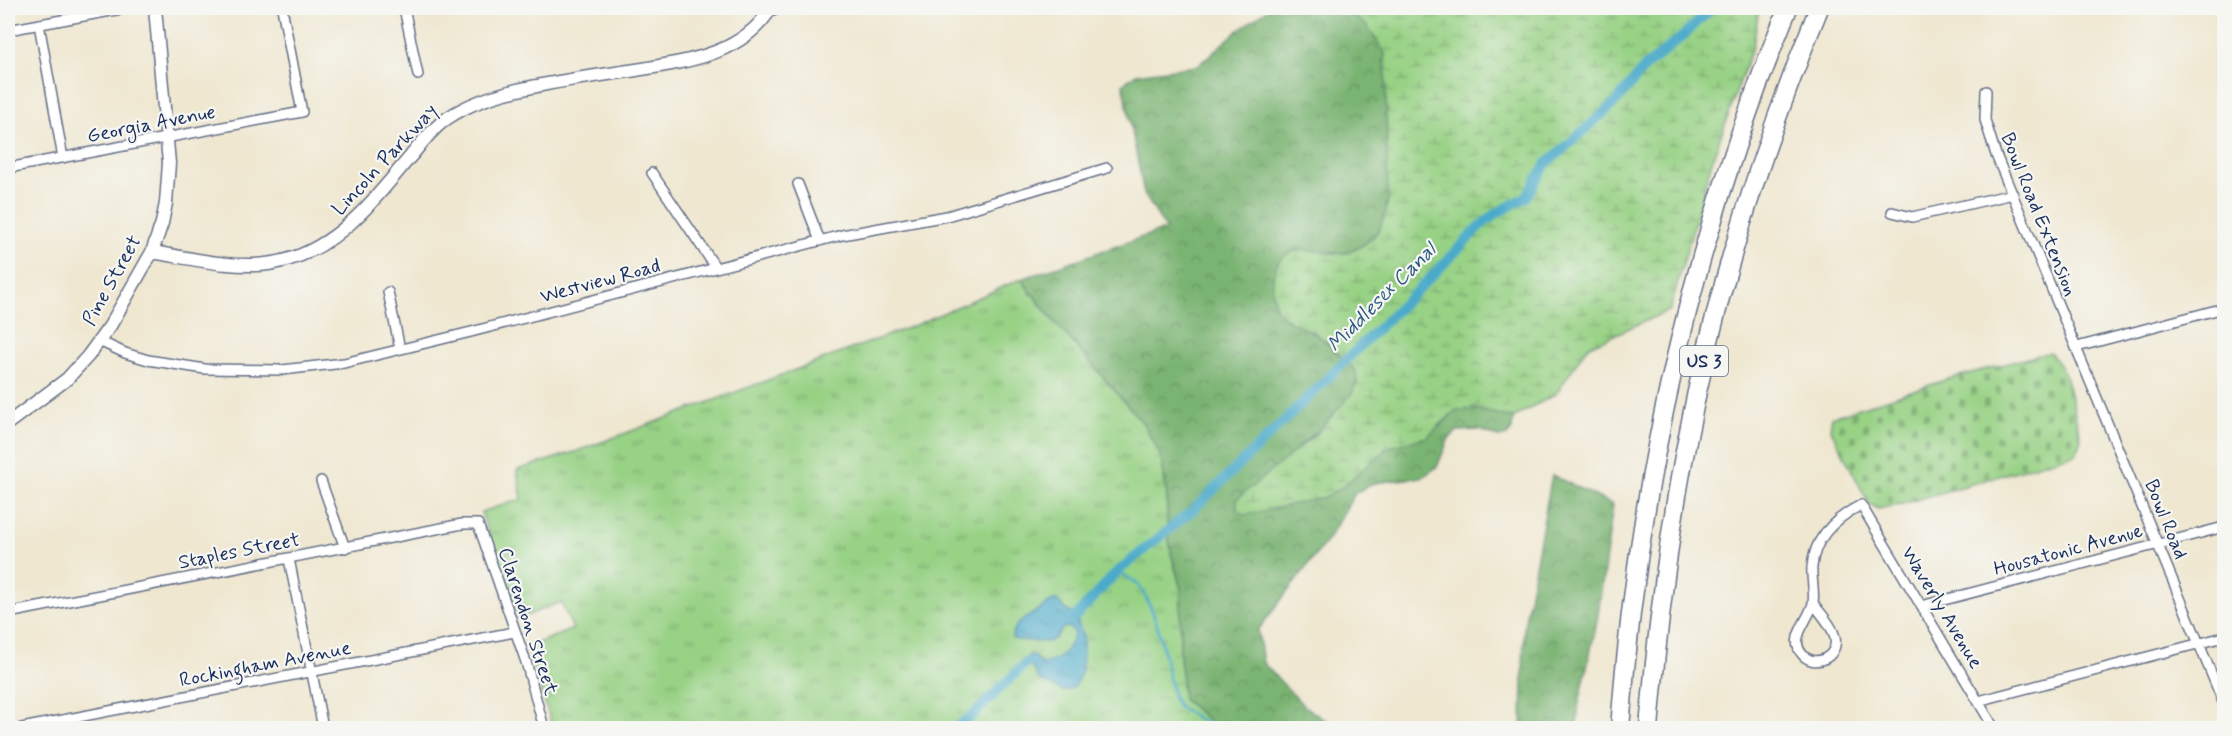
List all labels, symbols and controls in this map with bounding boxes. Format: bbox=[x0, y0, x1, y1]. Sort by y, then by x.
street label: Lincoln Parkway bbox=[326, 98, 444, 222]
street label: Georgia Avenue bbox=[85, 99, 218, 151]
street label: Bowl Road Extension bbox=[1993, 129, 2084, 300]
street label: Pine Street bbox=[76, 231, 148, 331]
water label: Middlesex Canal bbox=[1321, 235, 1444, 358]
street label: Westview Road bbox=[537, 252, 663, 310]
road number: US 3 bbox=[1680, 346, 1728, 376]
street label: Bowl Road bbox=[2137, 476, 2194, 563]
street label: Housatonic Avenue bbox=[1991, 518, 2146, 583]
street label: Staples Street bbox=[176, 526, 302, 576]
street label: Waverly Avenue bbox=[1894, 541, 1989, 674]
street label: Clarendon Street bbox=[491, 544, 564, 699]
street label: Rockingham Avenue bbox=[177, 635, 354, 696]

